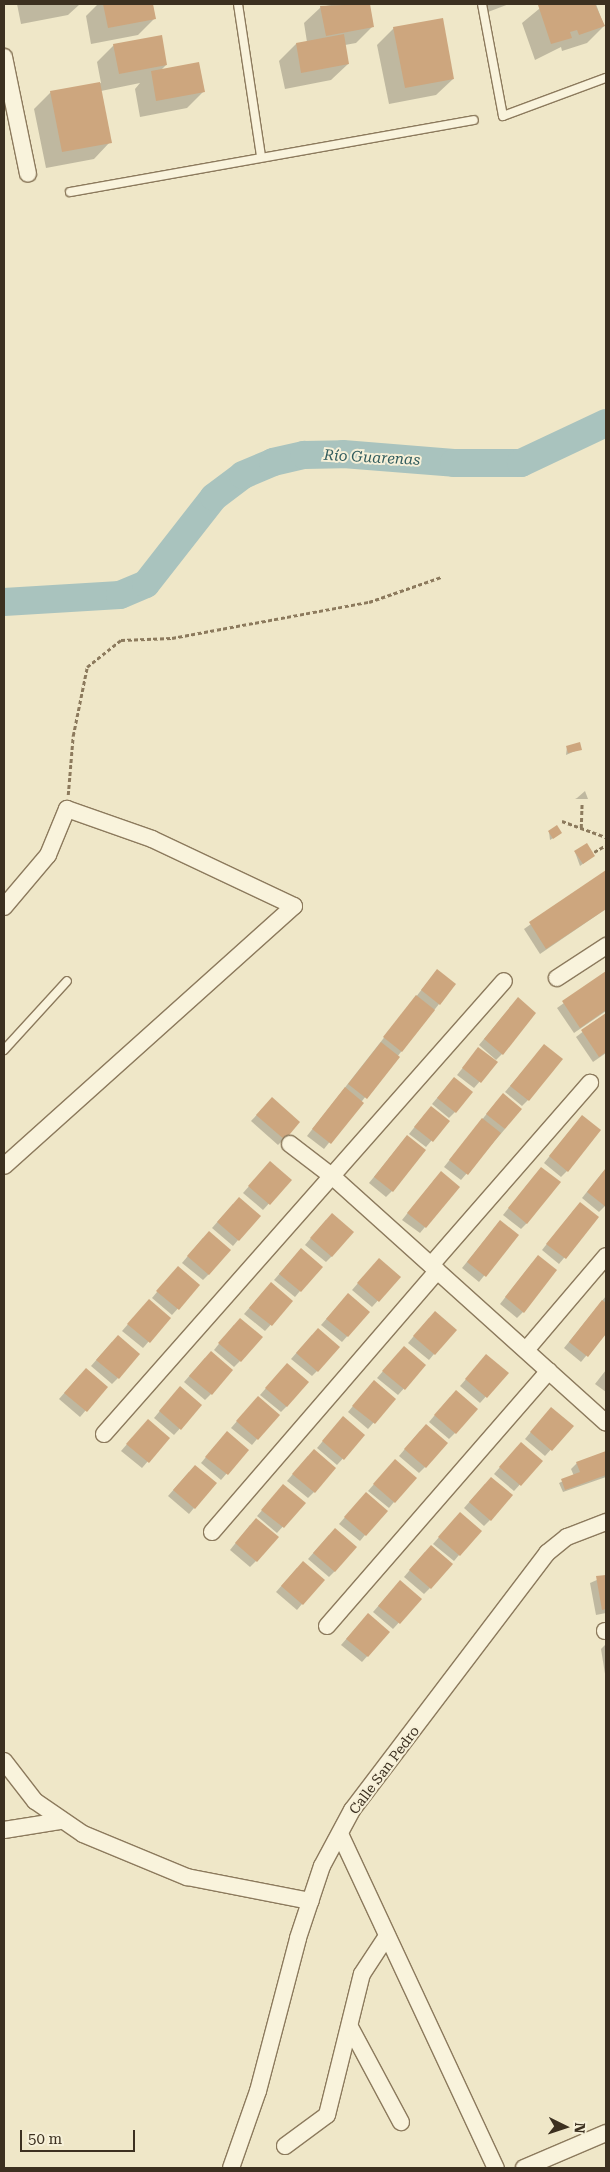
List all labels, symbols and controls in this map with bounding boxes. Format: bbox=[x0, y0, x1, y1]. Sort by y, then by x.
water label: Río Guarenas bbox=[323, 446, 421, 470]
street label: Calle San Pedro bbox=[345, 1723, 423, 1817]
north arrow bbox=[540, 2102, 590, 2152]
scale bar bbox=[22, 2120, 138, 2152]
text: N bbox=[572, 2122, 588, 2134]
text: 50 m bbox=[28, 2130, 62, 2148]

